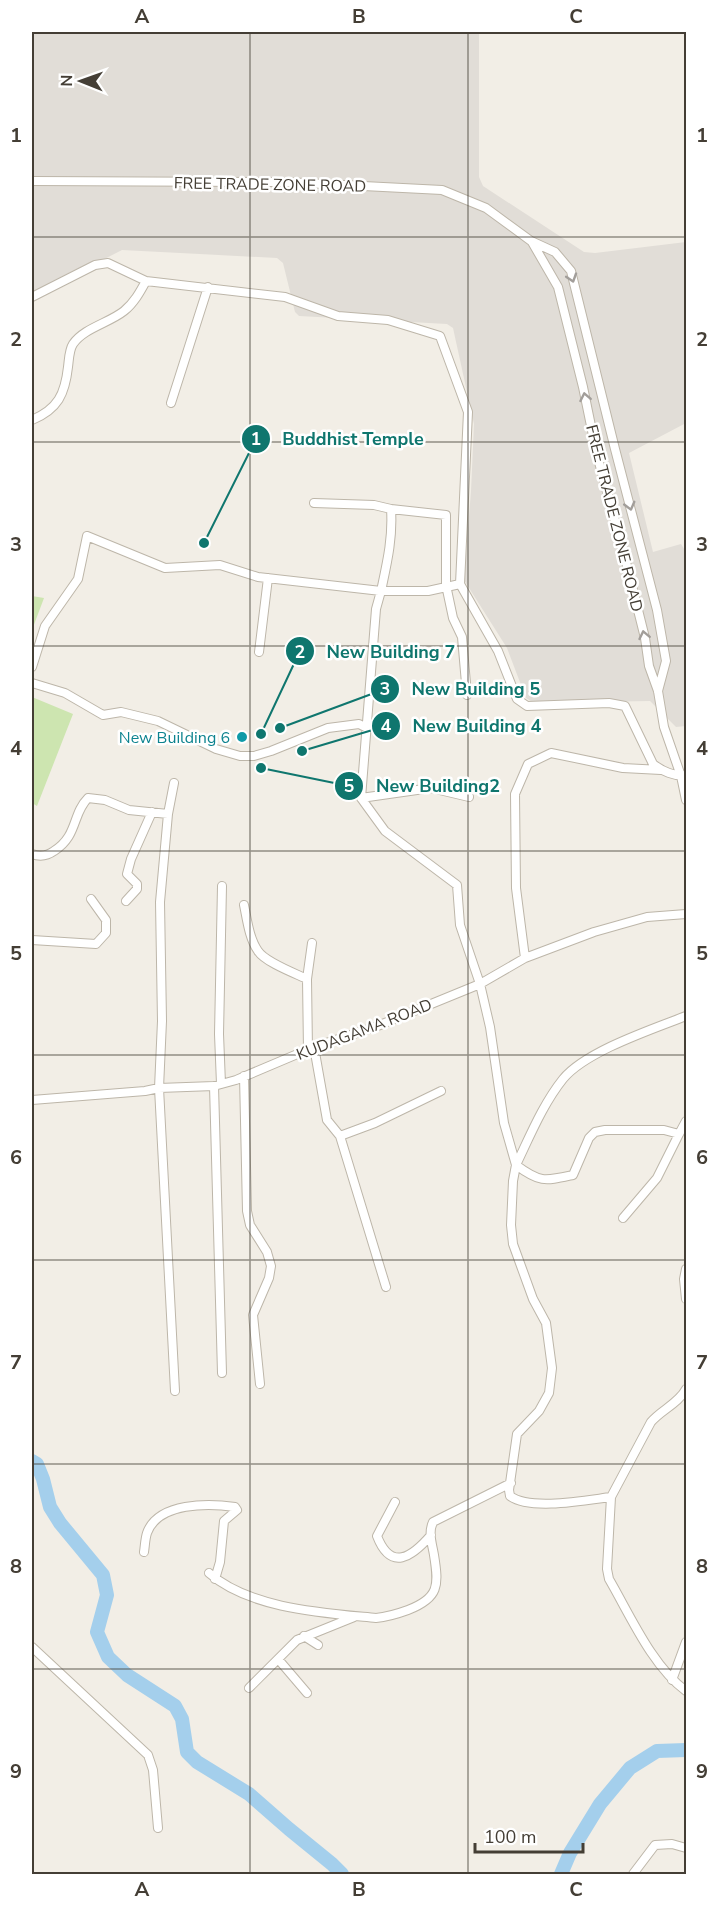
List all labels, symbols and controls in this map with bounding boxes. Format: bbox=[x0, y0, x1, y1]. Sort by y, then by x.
text: A bbox=[135, 3, 150, 30]
text: B bbox=[352, 3, 366, 30]
text: C bbox=[569, 3, 583, 30]
north arrow bbox=[51, 51, 111, 111]
text: N bbox=[56, 75, 78, 87]
text: 1 bbox=[10, 122, 22, 149]
text: 1 bbox=[696, 122, 708, 149]
street label: FREE TRADE ZONE ROAD bbox=[174, 172, 366, 198]
one-way arrow bbox=[565, 272, 577, 283]
text: 2 bbox=[10, 326, 22, 353]
text: 2 bbox=[696, 326, 708, 353]
one-way arrow bbox=[579, 393, 592, 403]
callout: Buddhist Temple bbox=[241, 421, 436, 457]
street label: FREE TRADE ZONE ROAD bbox=[580, 422, 648, 614]
text: 1 bbox=[251, 427, 261, 451]
text: Buddhist Temple bbox=[282, 427, 424, 451]
one-way arrow bbox=[623, 500, 635, 511]
text: 3 bbox=[10, 531, 22, 558]
text: 3 bbox=[696, 531, 708, 558]
one-way arrow bbox=[638, 630, 651, 640]
callout: New Building 7 bbox=[285, 633, 468, 669]
text: 2 bbox=[295, 640, 305, 664]
text: New Building 7 bbox=[327, 640, 455, 664]
callout: New Building 5 bbox=[370, 671, 553, 707]
text: 3 bbox=[380, 677, 390, 701]
text: New Building 5 bbox=[412, 677, 541, 701]
callout: New Building 4 bbox=[371, 708, 554, 744]
text: 4 bbox=[381, 714, 392, 738]
text: New Building 4 bbox=[413, 714, 542, 738]
place label: New Building 6 bbox=[119, 727, 230, 749]
marker: New Building 6 bbox=[235, 730, 249, 744]
text: 4 bbox=[10, 735, 22, 762]
text: 4 bbox=[696, 735, 708, 762]
callout: New Building2 bbox=[334, 768, 512, 804]
text: 5 bbox=[344, 774, 355, 798]
text: New Building2 bbox=[376, 774, 500, 798]
text: 5 bbox=[10, 940, 22, 967]
text: 5 bbox=[696, 940, 708, 967]
street label: KUDAGAMA ROAD bbox=[293, 994, 435, 1066]
text: 6 bbox=[10, 1144, 22, 1171]
text: 6 bbox=[696, 1144, 708, 1171]
text: 7 bbox=[10, 1349, 22, 1376]
text: 7 bbox=[696, 1349, 708, 1376]
text: 8 bbox=[10, 1553, 22, 1580]
text: 8 bbox=[696, 1553, 708, 1580]
text: 9 bbox=[10, 1758, 22, 1785]
text: 9 bbox=[696, 1758, 708, 1785]
scale bar bbox=[475, 1816, 583, 1854]
text: 100 m bbox=[484, 1825, 536, 1849]
text: A bbox=[135, 1876, 150, 1903]
text: B bbox=[352, 1876, 366, 1903]
text: C bbox=[569, 1876, 583, 1903]

